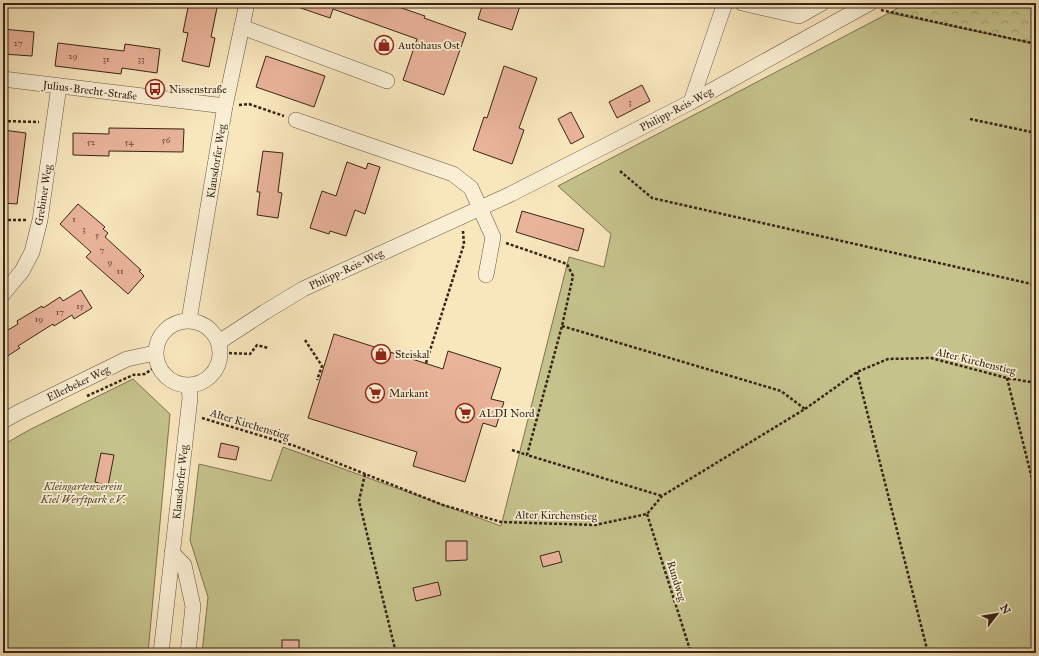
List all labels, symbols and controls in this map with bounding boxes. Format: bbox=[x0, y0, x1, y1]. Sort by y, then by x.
shop icon: Autohaus Ost bbox=[373, 34, 395, 56]
house number: 27 bbox=[14, 37, 23, 48]
place label: Autohaus Ost bbox=[397, 39, 460, 52]
house number: 29 bbox=[68, 50, 78, 61]
house number: 31 bbox=[102, 53, 110, 64]
house number: 33 bbox=[137, 53, 145, 64]
street label: Julius-Brecht-Straße bbox=[41, 78, 138, 104]
bus stop icon: Nissenstraße bbox=[144, 78, 166, 100]
place label: Nissenstraße bbox=[169, 83, 227, 96]
street label: Philipp-Reis-Weg bbox=[638, 84, 716, 134]
house number: 3 bbox=[628, 96, 632, 107]
street label: Klausdorfer Weg bbox=[204, 122, 229, 199]
house number: 56 bbox=[162, 134, 171, 145]
house number: 52 bbox=[87, 136, 96, 147]
house number: 54 bbox=[125, 136, 134, 147]
street label: Grebiner Weg bbox=[32, 163, 55, 227]
house number: 1 bbox=[72, 213, 76, 224]
house number: 3 bbox=[82, 223, 86, 234]
house number: 5 bbox=[95, 229, 100, 240]
house number: 7 bbox=[100, 244, 105, 255]
street label: Philipp-Reis-Weg bbox=[307, 246, 386, 292]
house number: 9 bbox=[108, 256, 113, 267]
house number: 11 bbox=[116, 265, 124, 276]
house number: 15 bbox=[76, 300, 85, 311]
house number: 17 bbox=[56, 306, 64, 317]
house number: 19 bbox=[35, 313, 43, 324]
shop icon: Steiskal bbox=[370, 343, 392, 365]
street label: Alter Kirchenstieg bbox=[934, 345, 1018, 378]
place label: Steiskal bbox=[395, 348, 430, 361]
street label: Ellerbeker Weg bbox=[45, 362, 112, 404]
supermarket icon: Markant bbox=[364, 382, 386, 404]
place label: Markant bbox=[389, 387, 429, 400]
supermarket icon: ALDI Nord bbox=[454, 402, 476, 424]
street label: Alter Kirchenstieg bbox=[208, 406, 292, 443]
place label: ALDI Nord bbox=[478, 407, 535, 420]
street label: Klausdorfer Weg bbox=[170, 443, 191, 520]
park label: Kleingartenverein Kiel Werftpark e.V. bbox=[40, 480, 126, 507]
street label: Alter Kirchenstieg bbox=[514, 508, 598, 523]
street label: Rundweg bbox=[664, 559, 689, 604]
north arrow bbox=[977, 594, 1017, 634]
text: N bbox=[997, 602, 1013, 617]

